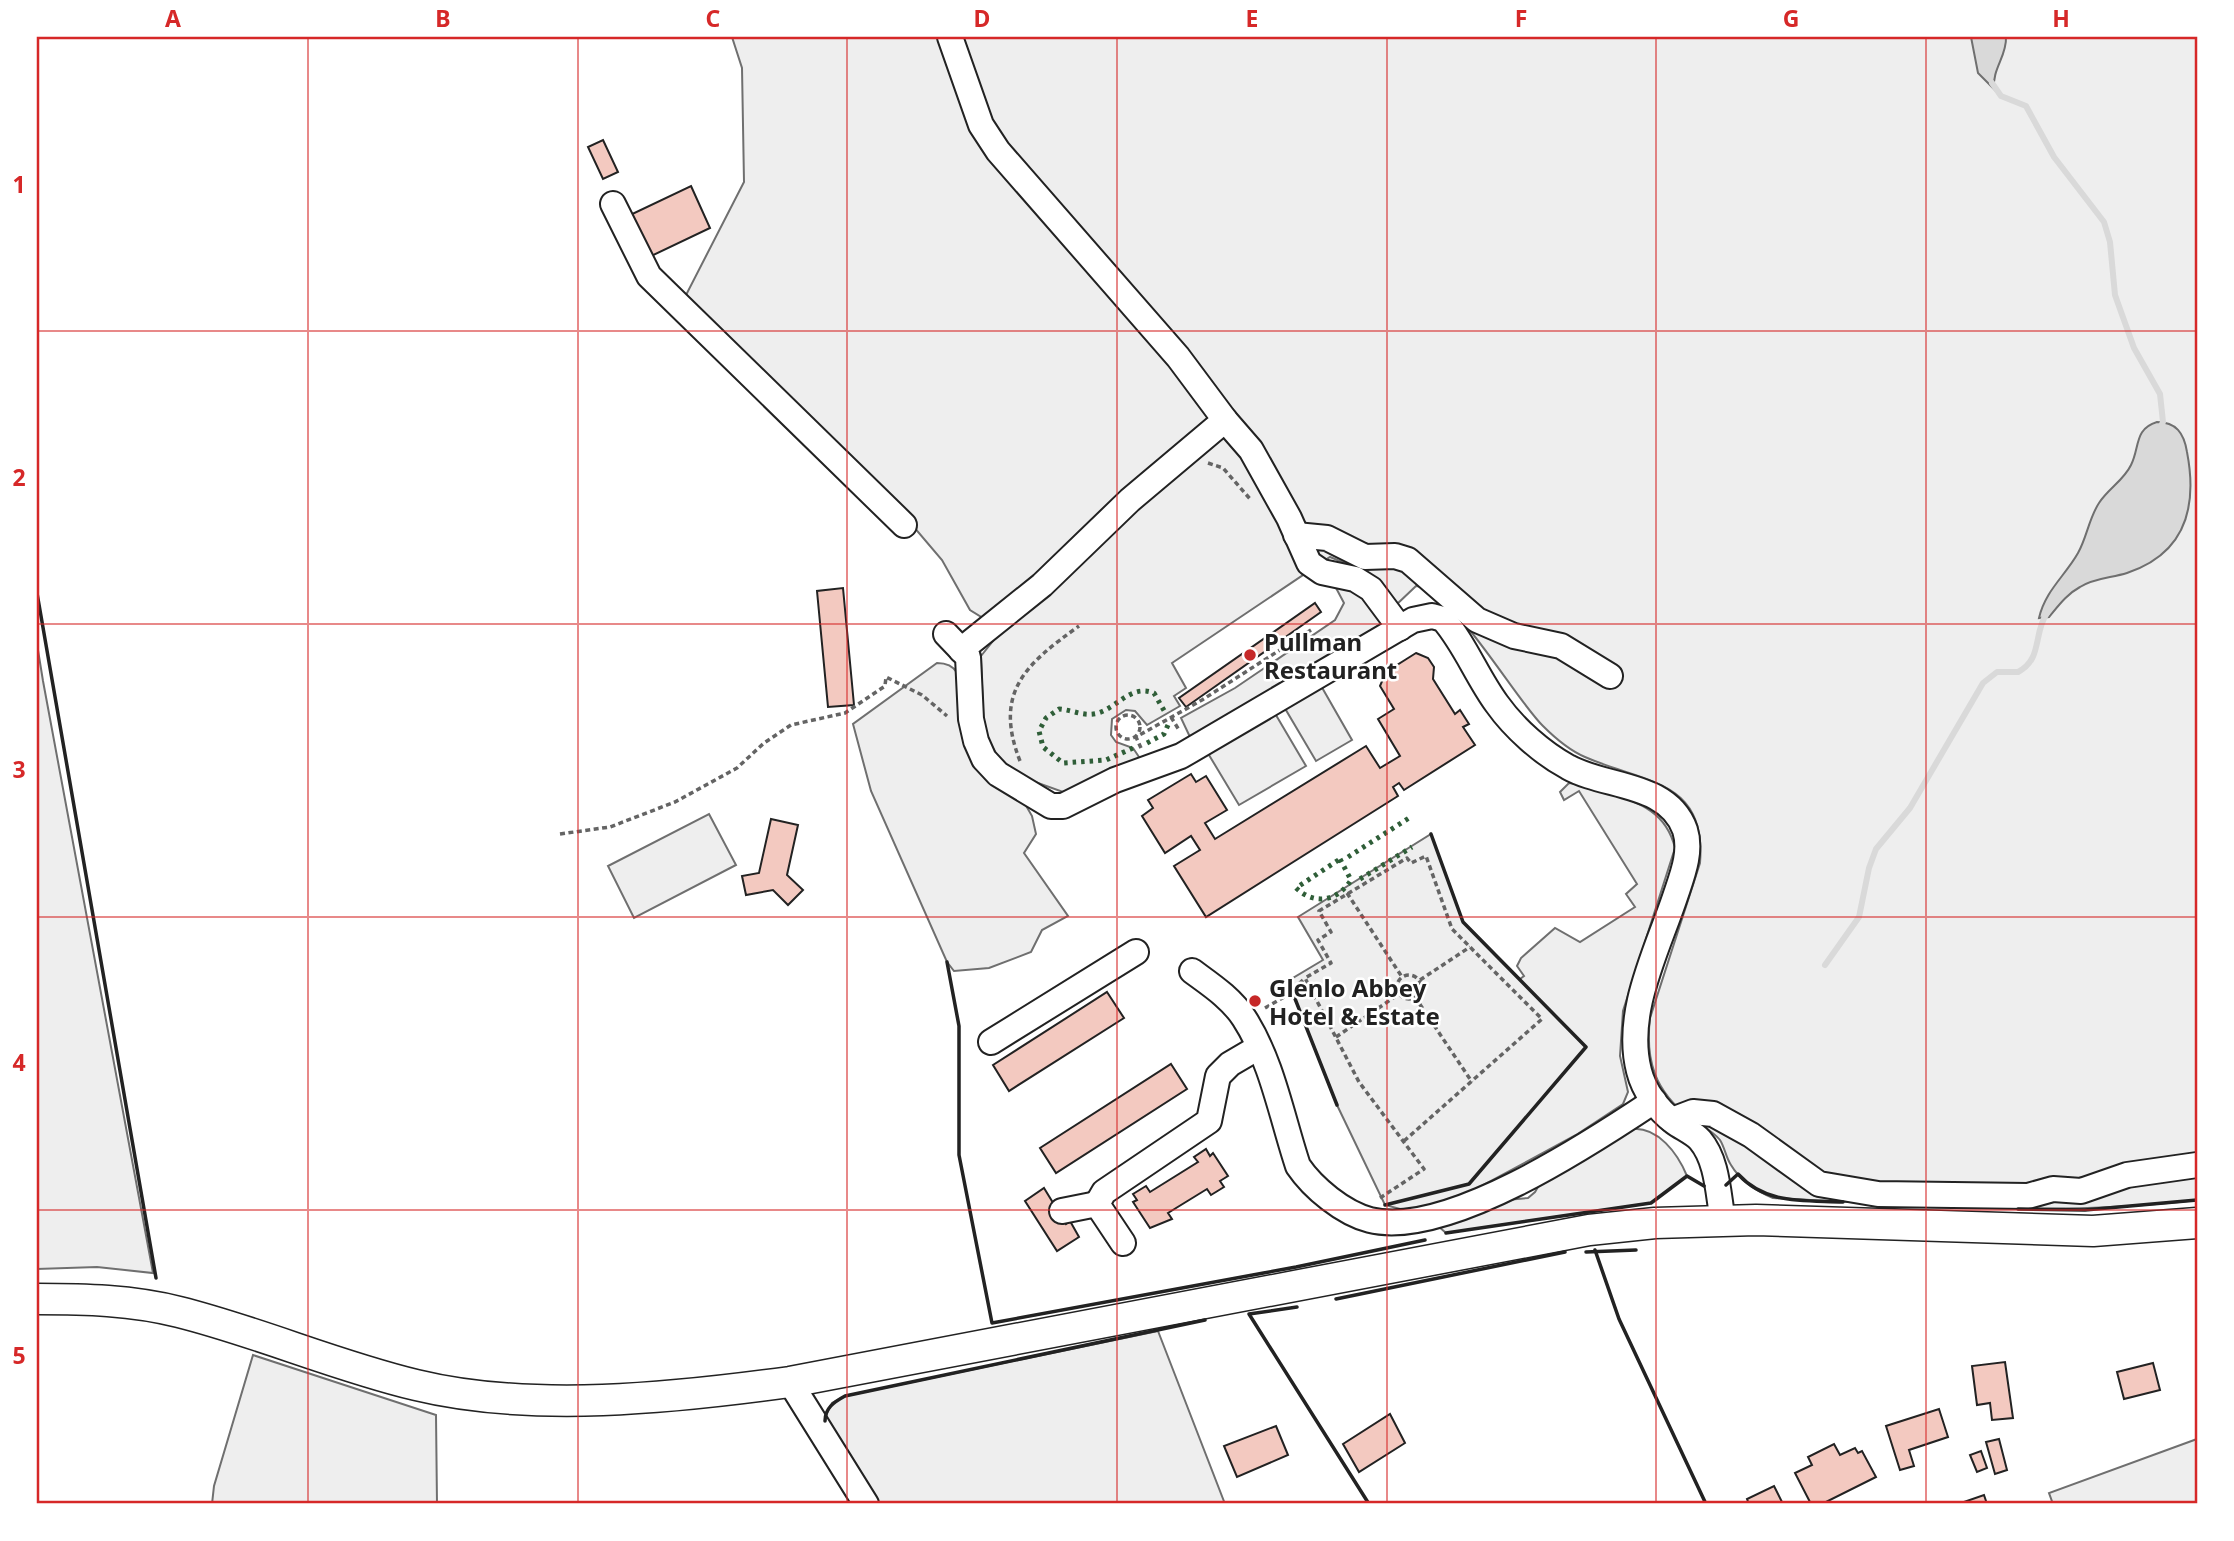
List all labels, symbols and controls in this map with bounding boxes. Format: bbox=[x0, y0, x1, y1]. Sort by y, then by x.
text: A bbox=[165, 2, 181, 34]
text: B bbox=[435, 2, 451, 34]
text: C bbox=[706, 2, 721, 34]
text: D bbox=[974, 2, 990, 34]
text: E bbox=[1246, 2, 1258, 34]
text: F bbox=[1515, 2, 1527, 34]
text: G bbox=[1783, 2, 1799, 34]
text: H bbox=[2052, 2, 2070, 34]
text: 1 bbox=[12, 168, 26, 200]
text: 2 bbox=[12, 461, 26, 493]
place label: Pullman Restaurant bbox=[1264, 625, 1397, 686]
marker: Pullman Restaurant bbox=[1242, 647, 1258, 663]
text: 3 bbox=[12, 753, 26, 785]
place label: Glenlo Abbey Hotel & Estate bbox=[1269, 971, 1440, 1032]
marker: Glenlo Abbey Hotel & Estate bbox=[1247, 993, 1263, 1009]
text: 4 bbox=[12, 1046, 26, 1078]
text: 5 bbox=[12, 1339, 26, 1371]

